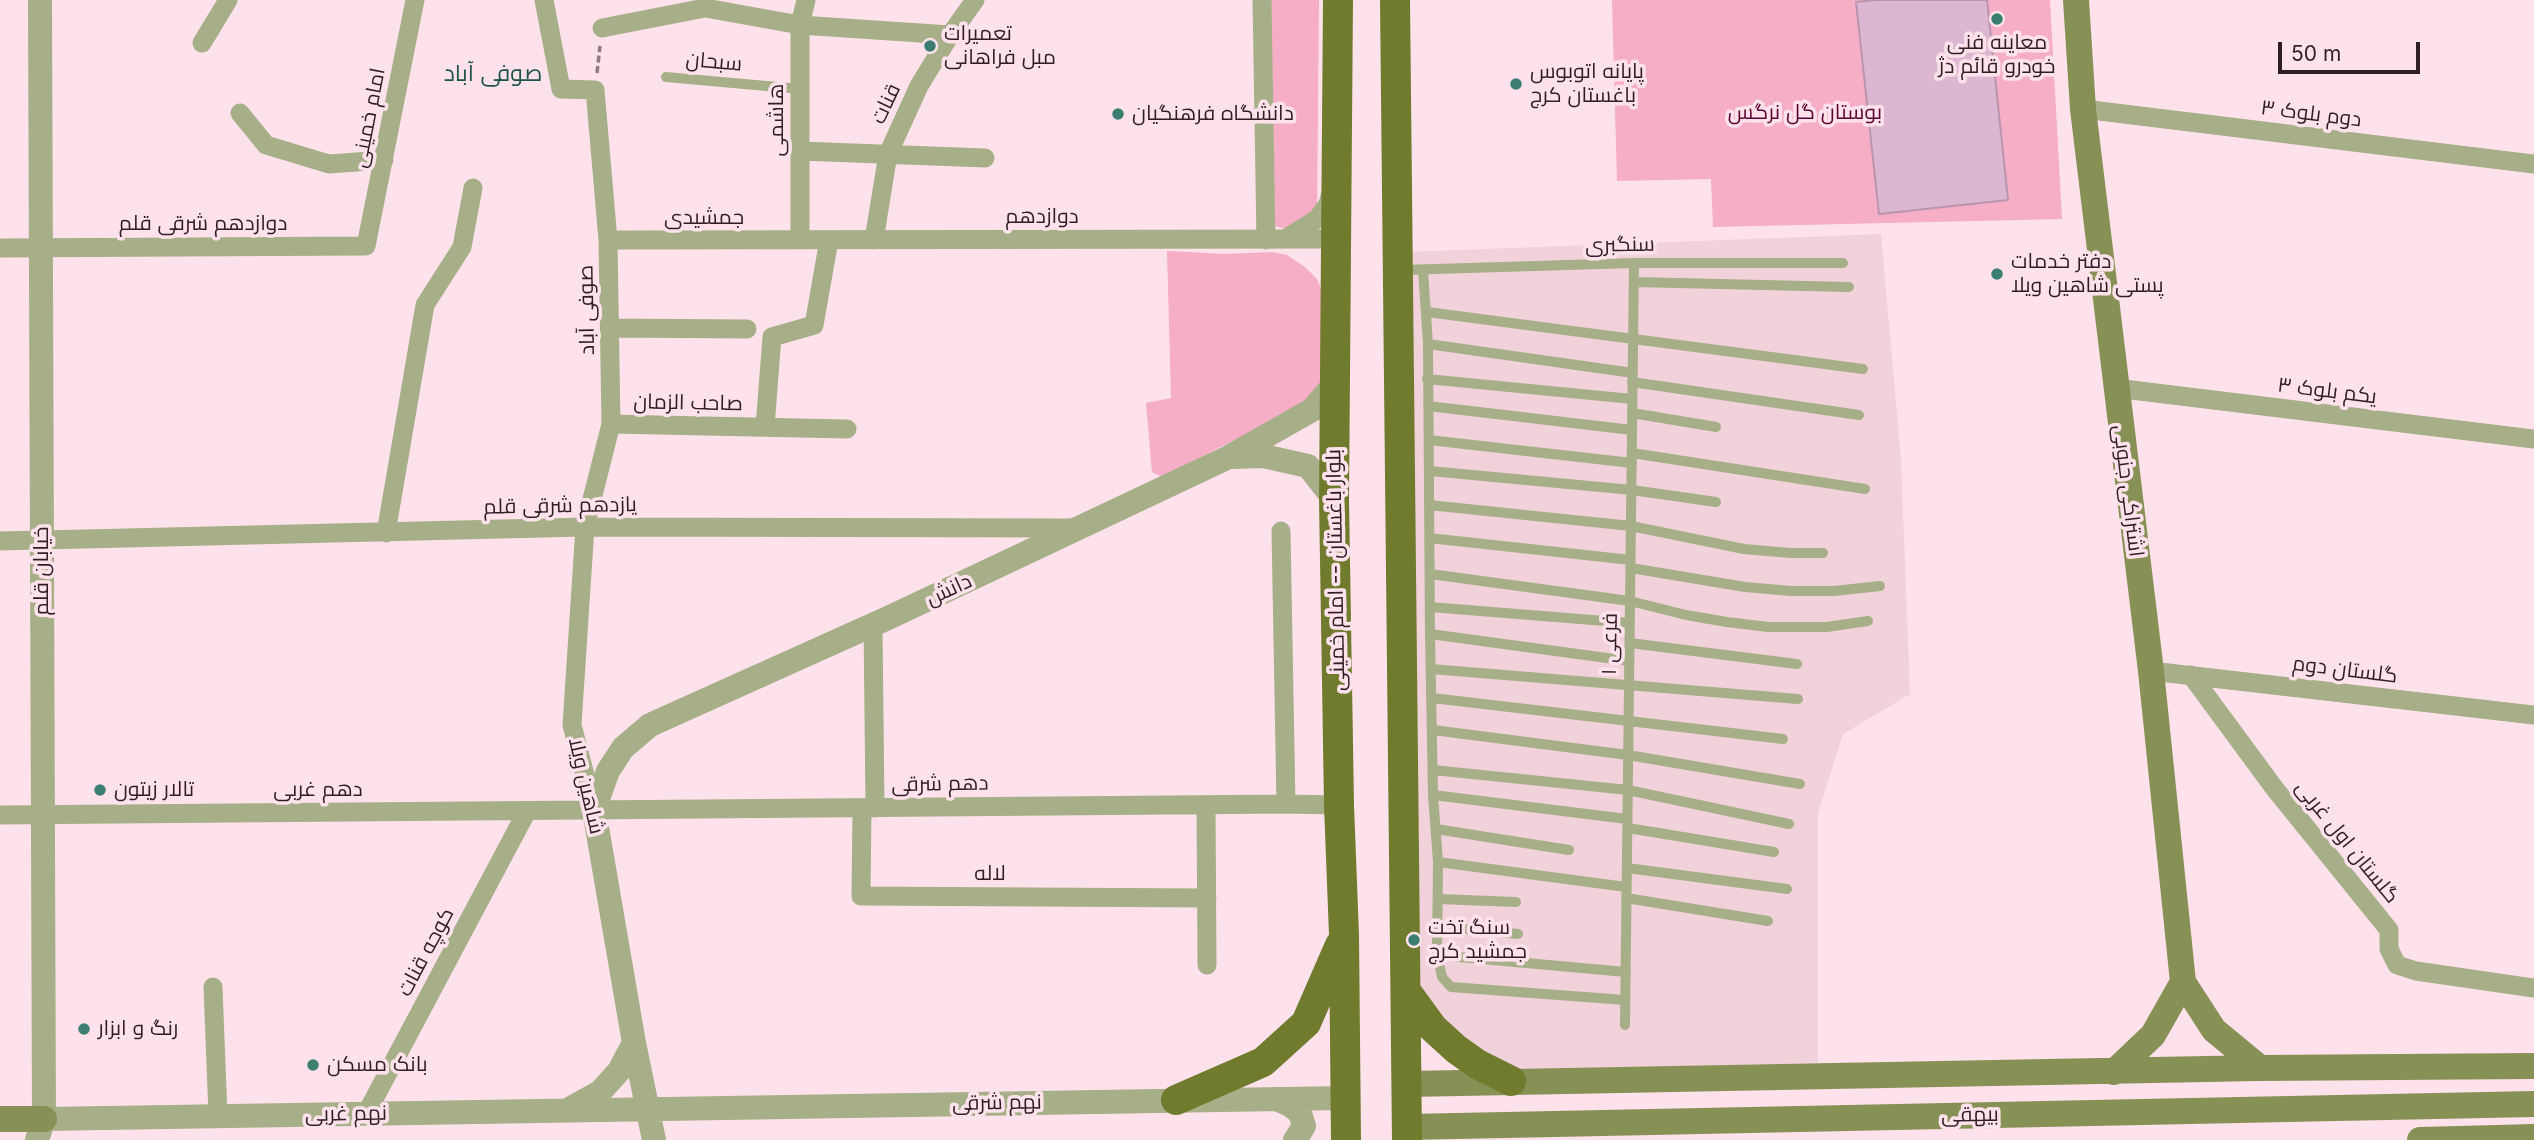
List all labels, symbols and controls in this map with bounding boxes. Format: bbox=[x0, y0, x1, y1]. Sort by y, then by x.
marker: معاینه فنی خودرو قائم دژ bbox=[1989, 11, 2005, 27]
place label: تعمیرات مبل فراهانی bbox=[944, 21, 1056, 71]
scale bar bbox=[2282, 28, 2424, 72]
place label: معاینه فنی خودرو قائم دژ bbox=[1939, 30, 2055, 80]
marker: تعمیرات مبل فراهانی bbox=[922, 38, 938, 54]
text: 50 m bbox=[2291, 41, 2341, 66]
street label: سبحان bbox=[685, 47, 743, 77]
place label: پایانه اتوبوس باغستان کرج bbox=[1530, 59, 1644, 109]
district label: صوفی آباد bbox=[444, 60, 542, 88]
street label: امام خمینی bbox=[347, 66, 391, 170]
marker: پایانه اتوبوس باغستان کرج bbox=[1508, 76, 1524, 92]
street label: قنات bbox=[866, 80, 906, 128]
street label: هاشمی bbox=[764, 83, 790, 157]
street label: دوم بلوک ۳ bbox=[2259, 95, 2363, 133]
park label: بوستان گل نرگس bbox=[1728, 100, 1882, 126]
place label: دانشگاه فرهنگیان bbox=[1132, 101, 1294, 127]
marker: دانشگاه فرهنگیان bbox=[1110, 106, 1126, 122]
street label: دوازدهم bbox=[1005, 204, 1079, 230]
street label: جمشیدی bbox=[664, 205, 744, 231]
street label: دوازدهم شرقی قلم bbox=[119, 211, 287, 237]
street label: سنگبری bbox=[1585, 232, 1655, 258]
place label: دفتر خدمات پستی شاهین ویلا bbox=[2011, 249, 2163, 299]
street label: صوفی آباد bbox=[574, 265, 600, 355]
marker: دفتر خدمات پستی شاهین ویلا bbox=[1989, 266, 2005, 282]
street label: یکم بلوک ۳ bbox=[2276, 372, 2378, 410]
street label: صاحب الزمان bbox=[633, 389, 743, 417]
street label: اشتراکی جنوبی bbox=[2107, 424, 2149, 558]
street label: بلوار باغستان -- امام خمینی bbox=[1321, 449, 1351, 691]
street label: یازدهم شرقی قلم bbox=[483, 492, 637, 520]
street label: خیابان قلم bbox=[29, 527, 55, 615]
street label: دانش bbox=[922, 569, 976, 611]
street label: ۱ فرعی bbox=[1597, 613, 1623, 675]
street label: گلستان دوم bbox=[2291, 651, 2399, 689]
street label: شاهین ویلا bbox=[563, 735, 609, 837]
street label: دهم شرقی bbox=[891, 771, 989, 797]
street label: گلستان اول غربی bbox=[2290, 775, 2404, 909]
place label: تالار زیتون bbox=[114, 777, 194, 803]
street label: دهم غربی bbox=[273, 777, 363, 803]
marker: تالار زیتون bbox=[92, 782, 108, 798]
street label: لاله bbox=[974, 861, 1006, 887]
street label: کوچه قنات bbox=[392, 903, 460, 1001]
place label: سنگ تخت جمشید کرج bbox=[1428, 915, 1527, 965]
marker: سنگ تخت جمشید کرج bbox=[1406, 932, 1422, 948]
place label: رنگ و ابزار bbox=[98, 1016, 178, 1042]
marker: رنگ و ابزار bbox=[76, 1021, 92, 1037]
place label: بانک مسکن bbox=[327, 1052, 428, 1078]
marker: بانک مسکن bbox=[305, 1057, 321, 1073]
street label: نهم شرقی bbox=[952, 1090, 1042, 1116]
street label: نهم غربی bbox=[305, 1101, 387, 1127]
street label: بیهقی bbox=[1941, 1102, 1999, 1128]

